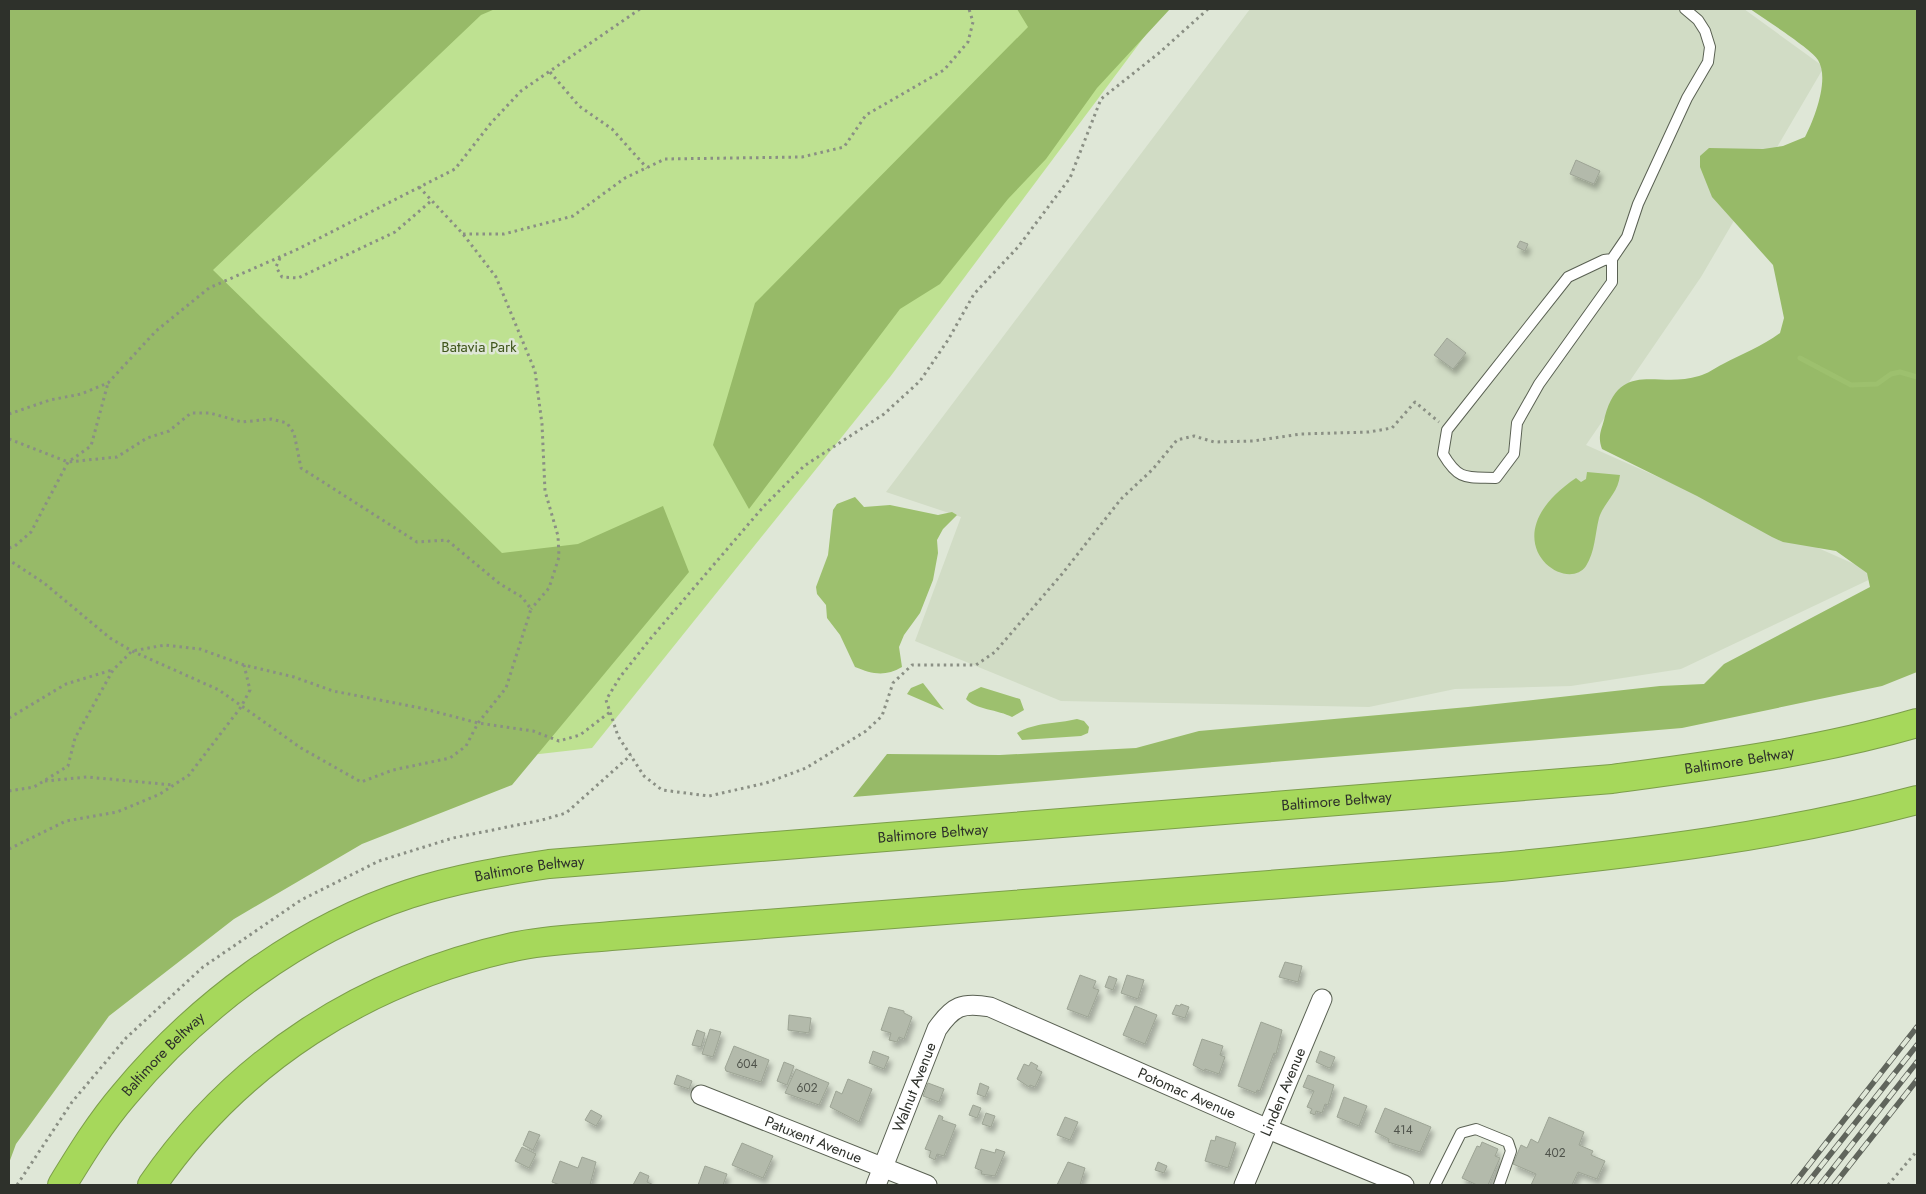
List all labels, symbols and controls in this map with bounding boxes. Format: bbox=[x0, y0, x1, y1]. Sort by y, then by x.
park label: Batavia Park bbox=[441, 336, 517, 358]
street label: Baltimore Beltway bbox=[1683, 741, 1796, 780]
street label: Baltimore Beltway bbox=[1281, 786, 1393, 816]
street label: Baltimore Beltway bbox=[877, 818, 989, 849]
street label: Baltimore Beltway bbox=[473, 850, 586, 888]
street label: Baltimore Beltway bbox=[116, 1006, 210, 1101]
street label: Walnut Avenue bbox=[887, 1039, 942, 1135]
street label: Linden Avenue bbox=[1255, 1044, 1311, 1139]
house number: 604 bbox=[736, 1055, 758, 1073]
street label: Potomac Avenue bbox=[1134, 1062, 1240, 1125]
house number: 602 bbox=[797, 1079, 818, 1097]
street label: Patuxent Avenue bbox=[761, 1110, 866, 1169]
house number: 414 bbox=[1393, 1121, 1413, 1139]
house number: 402 bbox=[1544, 1144, 1566, 1162]

